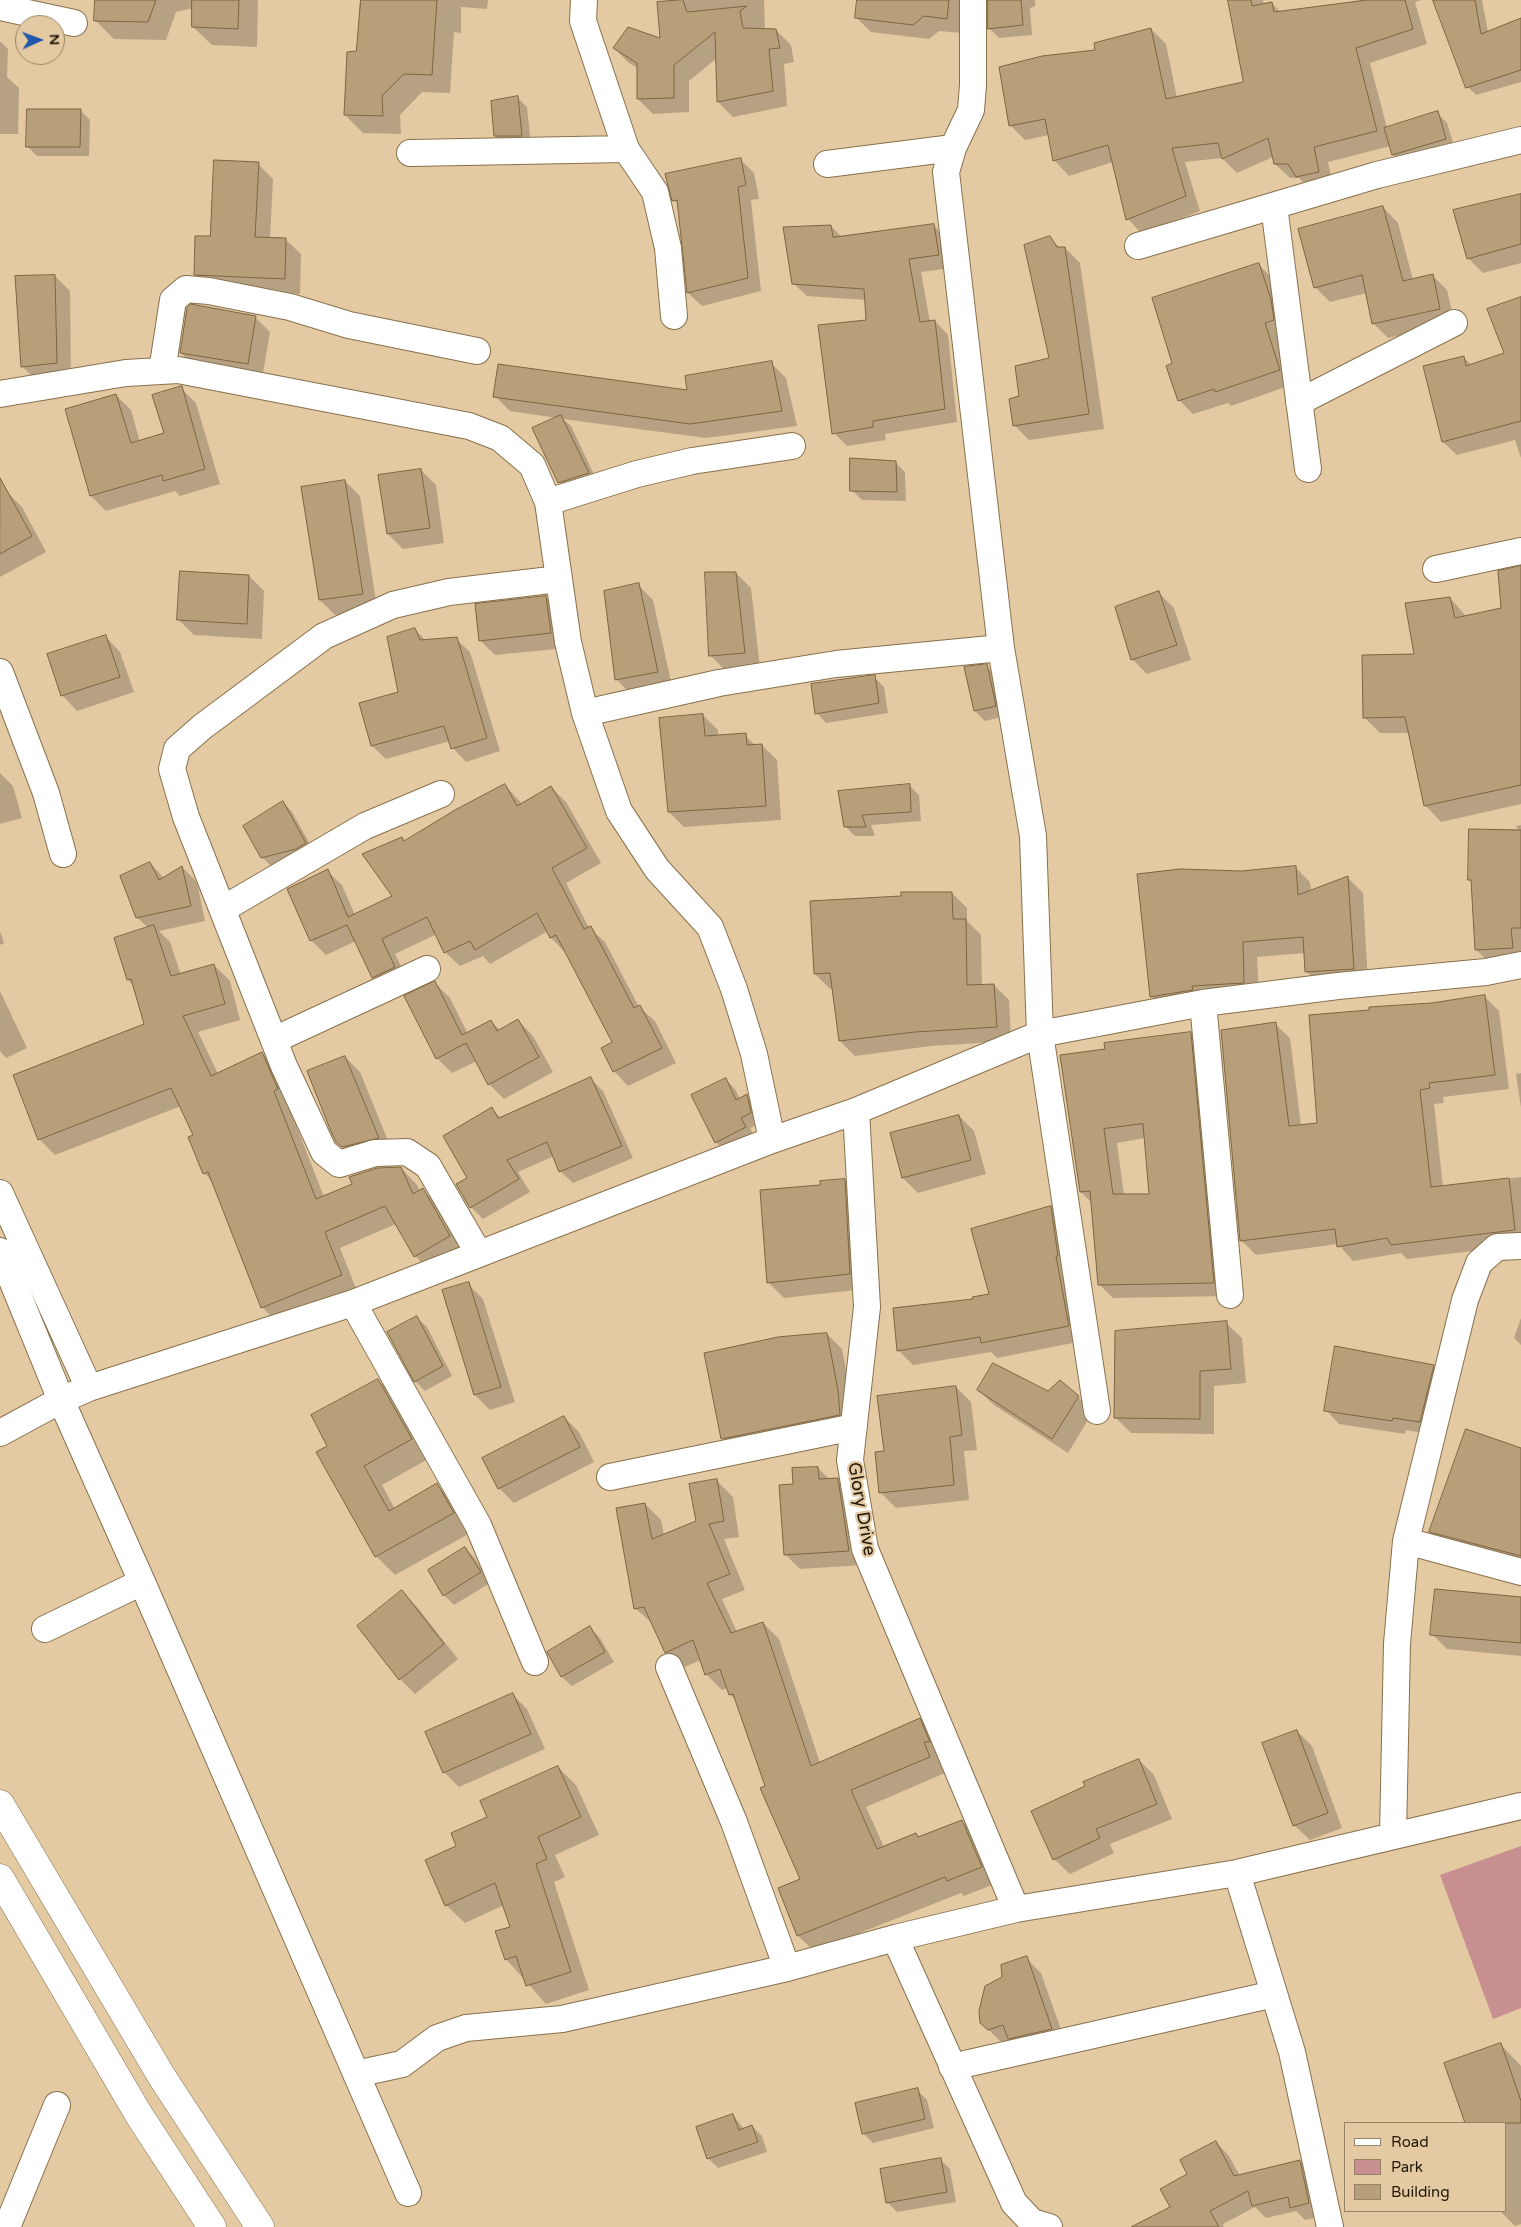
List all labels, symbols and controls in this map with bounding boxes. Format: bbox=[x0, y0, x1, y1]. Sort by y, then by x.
north arrow bbox=[15, 15, 65, 65]
text: N bbox=[46, 34, 63, 45]
street label: Glory Drive bbox=[842, 1461, 880, 1557]
legend bbox=[1344, 2122, 1506, 2212]
text: Road bbox=[1391, 2133, 1429, 2151]
text: Park bbox=[1391, 2158, 1423, 2176]
text: Building bbox=[1391, 2183, 1450, 2201]

